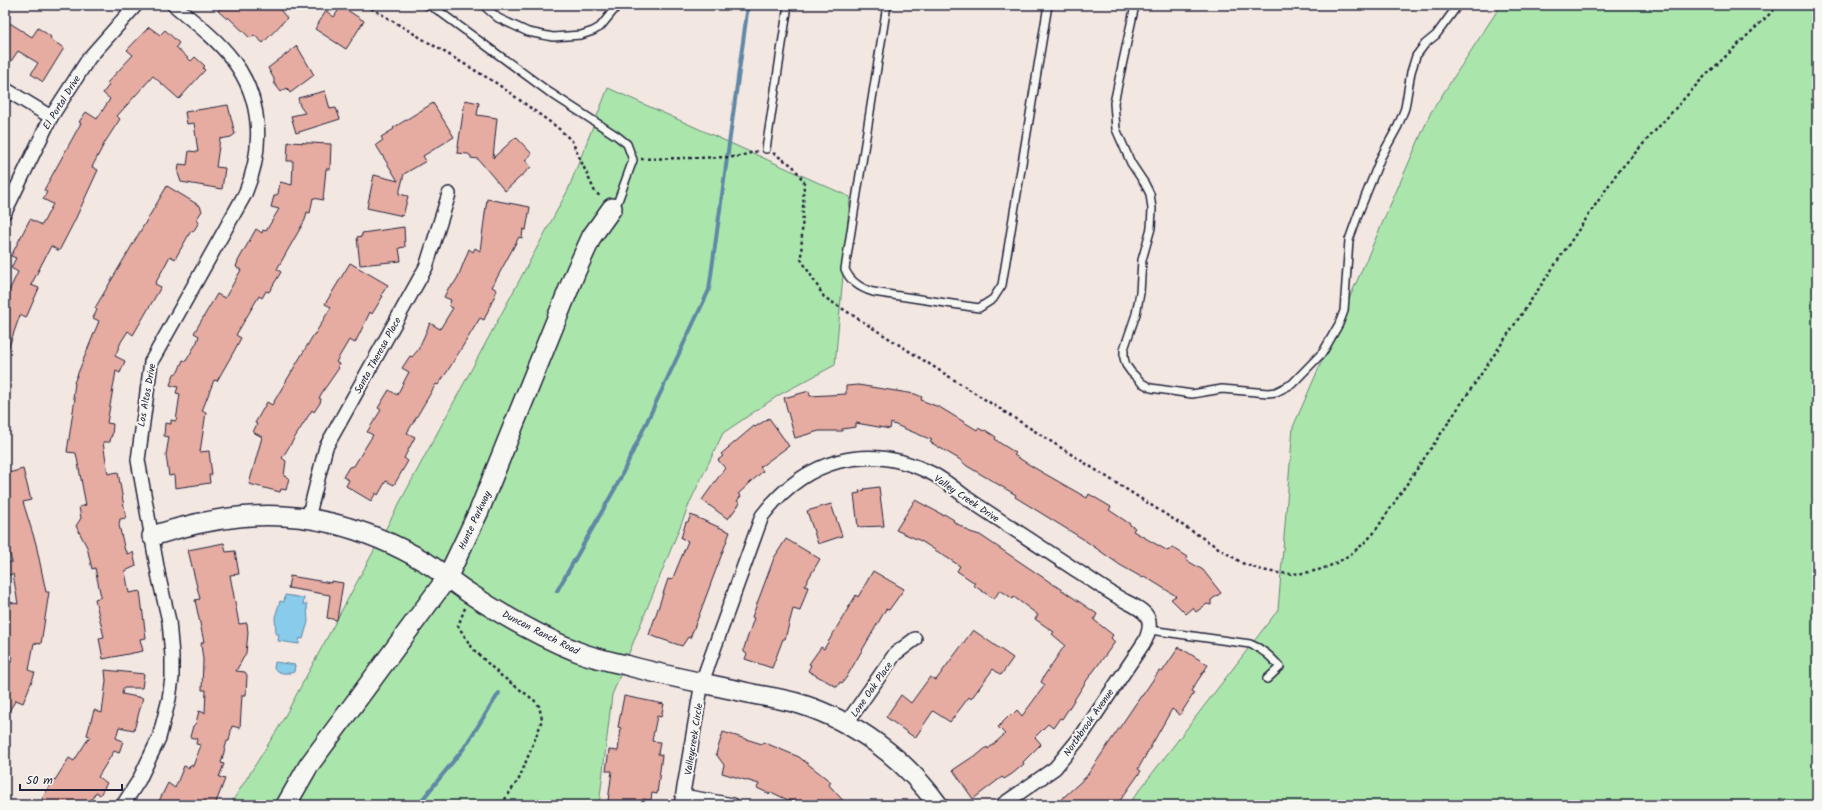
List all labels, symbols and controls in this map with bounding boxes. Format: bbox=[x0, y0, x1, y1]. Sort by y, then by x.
street label: El Portal Drive bbox=[39, 72, 85, 133]
street label: Santa Theresa Place bbox=[350, 314, 406, 397]
street label: Los Altos Drive bbox=[134, 362, 161, 428]
street label: Valley Creek Drive bbox=[930, 471, 1003, 527]
street label: Hunte Parkway bbox=[454, 488, 496, 553]
street label: Duncan Ranch Road bbox=[499, 607, 583, 660]
street label: Lone Oak Place bbox=[847, 658, 897, 721]
street label: Northbrook Avenue bbox=[1059, 685, 1118, 760]
street label: Valleycreek Circle bbox=[680, 702, 708, 776]
scale bar bbox=[20, 766, 122, 792]
text: 50 m bbox=[26, 771, 53, 790]

